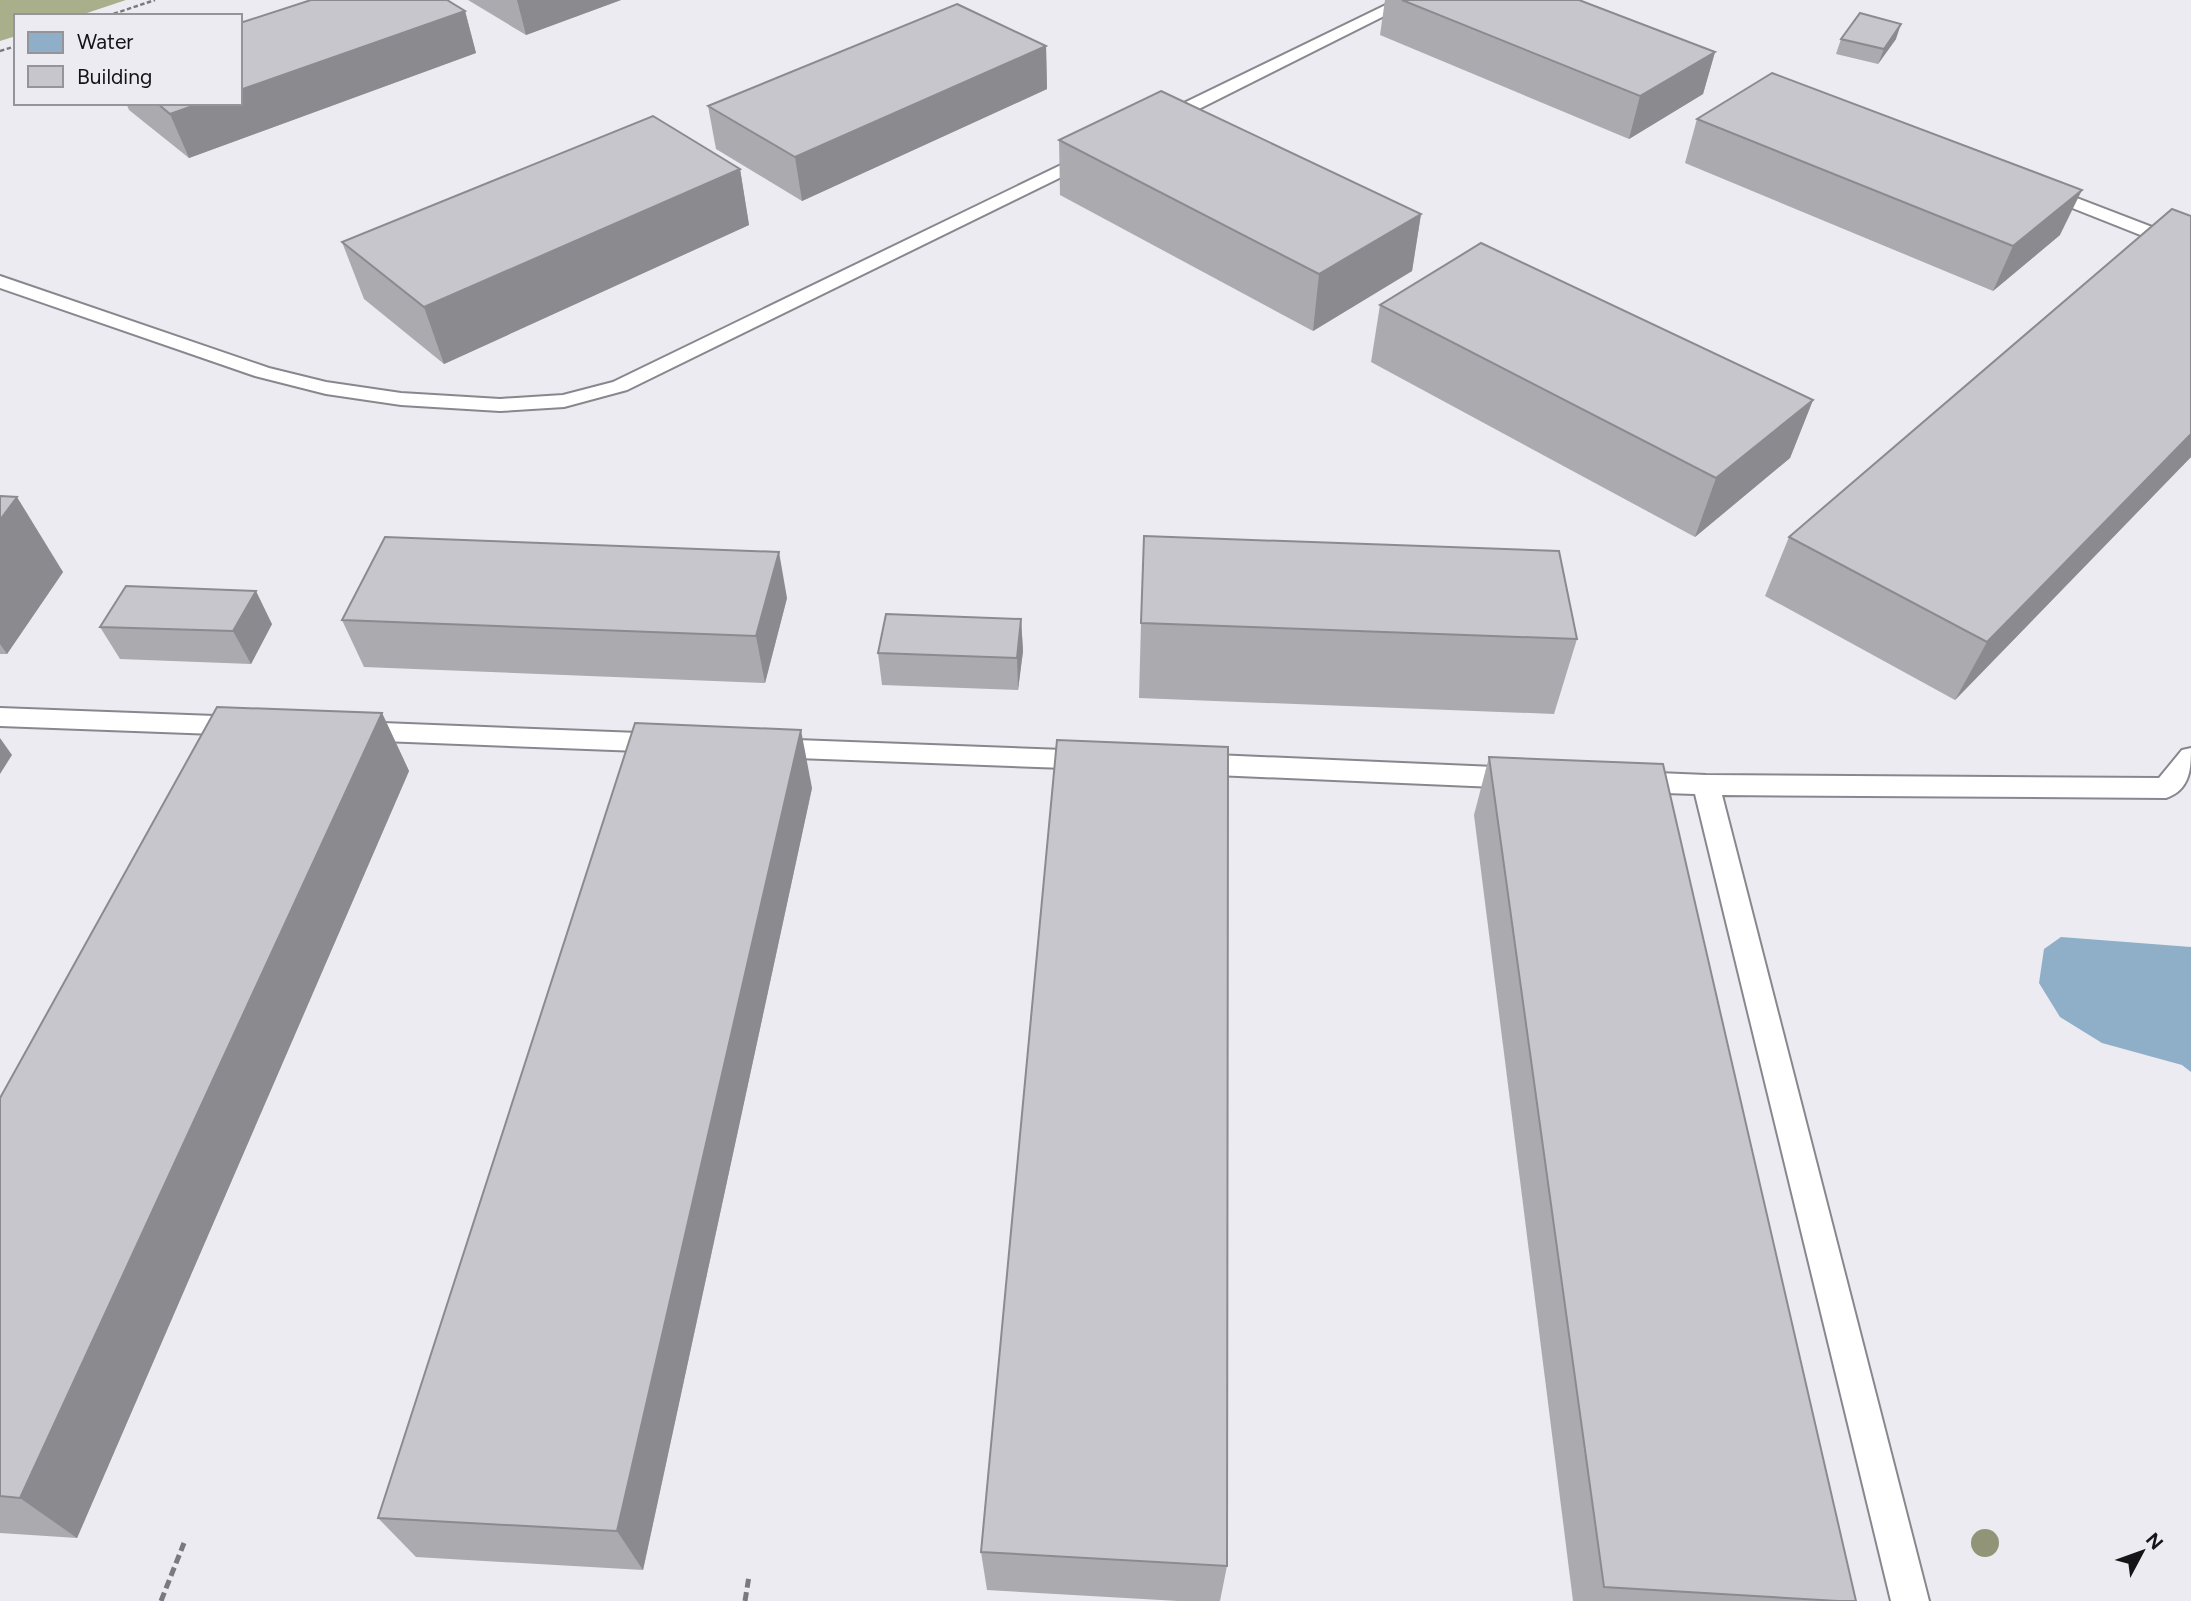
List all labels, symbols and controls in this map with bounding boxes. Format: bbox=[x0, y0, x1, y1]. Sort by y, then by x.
legend bbox=[14, 14, 242, 105]
text: Water bbox=[77, 29, 133, 54]
text: Building bbox=[77, 64, 152, 89]
north arrow bbox=[2107, 1517, 2177, 1587]
text: N bbox=[2141, 1528, 2168, 1554]

